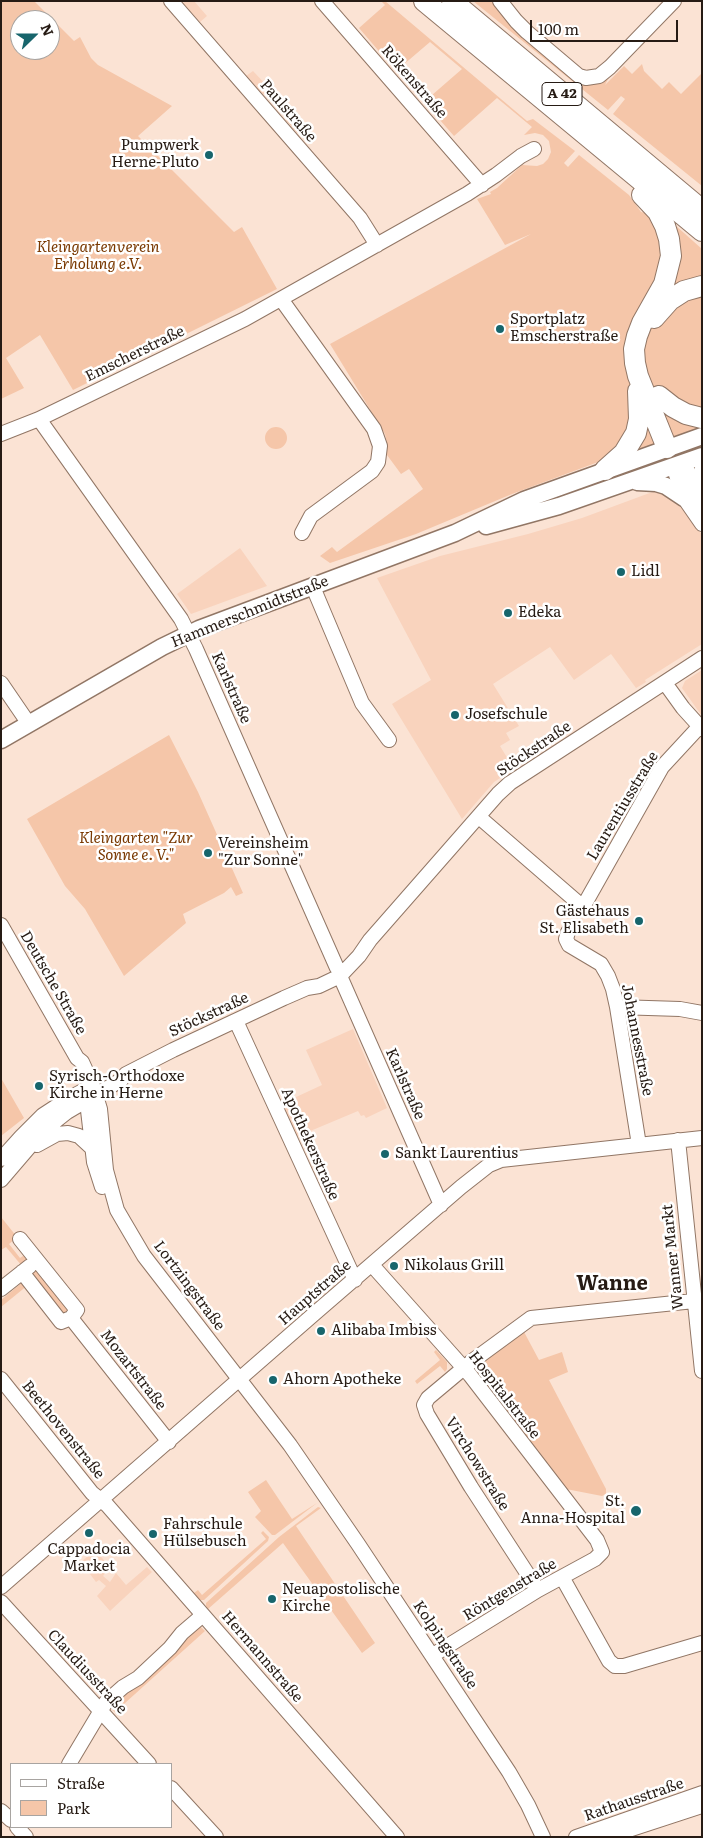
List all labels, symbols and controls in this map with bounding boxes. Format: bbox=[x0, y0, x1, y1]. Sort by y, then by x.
north arrow bbox=[10, 10, 60, 60]
scale bar bbox=[533, 10, 680, 42]
text: 100 m bbox=[538, 17, 579, 40]
text: N bbox=[37, 21, 59, 39]
street label: Rökenstraße bbox=[377, 42, 451, 122]
street label: Paulstraße bbox=[256, 76, 320, 146]
road number: A 42 bbox=[542, 82, 582, 106]
place label: Pumpwerk Herne-Pluto bbox=[111, 137, 199, 172]
marker: Pumpwerk Herne-Pluto bbox=[203, 149, 215, 161]
park label: Kleingartenverein Erholung e.V. bbox=[36, 239, 160, 274]
place label: Sportplatz Emscherstraße bbox=[510, 311, 618, 346]
street label: Emscherstraße bbox=[82, 322, 188, 386]
marker: Sportplatz Emscherstraße bbox=[494, 323, 506, 335]
place label: Lidl bbox=[631, 563, 660, 581]
marker: Lidl bbox=[615, 566, 627, 578]
street label: Hammerschmidtstraße bbox=[169, 572, 331, 652]
place label: Edeka bbox=[518, 604, 561, 622]
marker: Edeka bbox=[502, 607, 514, 619]
street label: Karlstraße bbox=[207, 649, 255, 727]
place label: Josefschule bbox=[465, 706, 547, 724]
marker: Josefschule bbox=[449, 709, 461, 721]
street label: Stöckstraße bbox=[493, 718, 575, 780]
street label: Laurentiusstraße bbox=[583, 748, 663, 864]
park label: Kleingarten "Zur Sonne e. V." bbox=[79, 830, 193, 865]
place label: Vereinsheim "Zur Sonne" bbox=[218, 835, 309, 870]
marker: Vereinsheim "Zur Sonne" bbox=[202, 847, 214, 859]
place label: Gästehaus St. Elisabeth bbox=[540, 903, 629, 938]
marker: Gästehaus St. Elisabeth bbox=[633, 915, 645, 927]
street label: Deutsche Straße bbox=[16, 928, 90, 1038]
street label: Johannesstraße bbox=[617, 983, 657, 1097]
street label: Stöckstraße bbox=[166, 989, 252, 1041]
street label: Karlstraße bbox=[381, 1045, 429, 1123]
place label: Syrisch-Orthodoxe Kirche in Herne bbox=[49, 1068, 185, 1103]
marker: Syrisch-Orthodoxe Kirche in Herne bbox=[33, 1080, 45, 1092]
street label: Apothekerstraße bbox=[277, 1085, 343, 1203]
place label: Sankt Laurentius bbox=[395, 1145, 518, 1163]
marker: Sankt Laurentius bbox=[379, 1148, 391, 1160]
street label: Wanner Markt bbox=[659, 1203, 687, 1311]
street label: Lortzingstraße bbox=[150, 1238, 228, 1334]
street label: Hauptstraße bbox=[275, 1257, 355, 1329]
place label: Nikolaus Grill bbox=[404, 1257, 504, 1275]
marker: Nikolaus Grill bbox=[388, 1260, 400, 1272]
district label: Wanne bbox=[576, 1272, 648, 1296]
place label: Alibaba Imbiss bbox=[331, 1322, 437, 1340]
marker: Alibaba Imbiss bbox=[315, 1325, 327, 1337]
street label: Mozartstraße bbox=[96, 1326, 170, 1414]
street label: Hospitalstraße bbox=[464, 1348, 544, 1442]
place label: Ahorn Apotheke bbox=[283, 1371, 401, 1389]
marker: Ahorn Apotheke bbox=[267, 1374, 279, 1386]
street label: Beethovenstraße bbox=[18, 1377, 108, 1483]
street label: Virchowstraße bbox=[441, 1414, 513, 1514]
place label: St. Anna-Hospital bbox=[521, 1493, 625, 1528]
marker: St. Anna-Hospital bbox=[629, 1504, 643, 1518]
place label: Fahrschule Hülsebusch bbox=[163, 1516, 247, 1551]
marker: Cappadocia Market bbox=[83, 1527, 95, 1539]
marker: Fahrschule Hülsebusch bbox=[147, 1528, 159, 1540]
place label: Cappadocia Market bbox=[47, 1541, 131, 1576]
street label: Röntgenstraße bbox=[460, 1555, 560, 1625]
place label: Neuapostolische Kirche bbox=[282, 1581, 400, 1616]
marker: Neuapostolische Kirche bbox=[266, 1593, 278, 1605]
street label: Kolpingstraße bbox=[409, 1598, 481, 1692]
street label: Hermannstraße bbox=[218, 1608, 306, 1706]
street label: Claudiusstraße bbox=[43, 1626, 131, 1718]
legend bbox=[10, 1763, 172, 1828]
text: Straße bbox=[57, 1771, 105, 1794]
street label: Rathausstraße bbox=[582, 1775, 686, 1825]
text: Park bbox=[57, 1796, 90, 1819]

